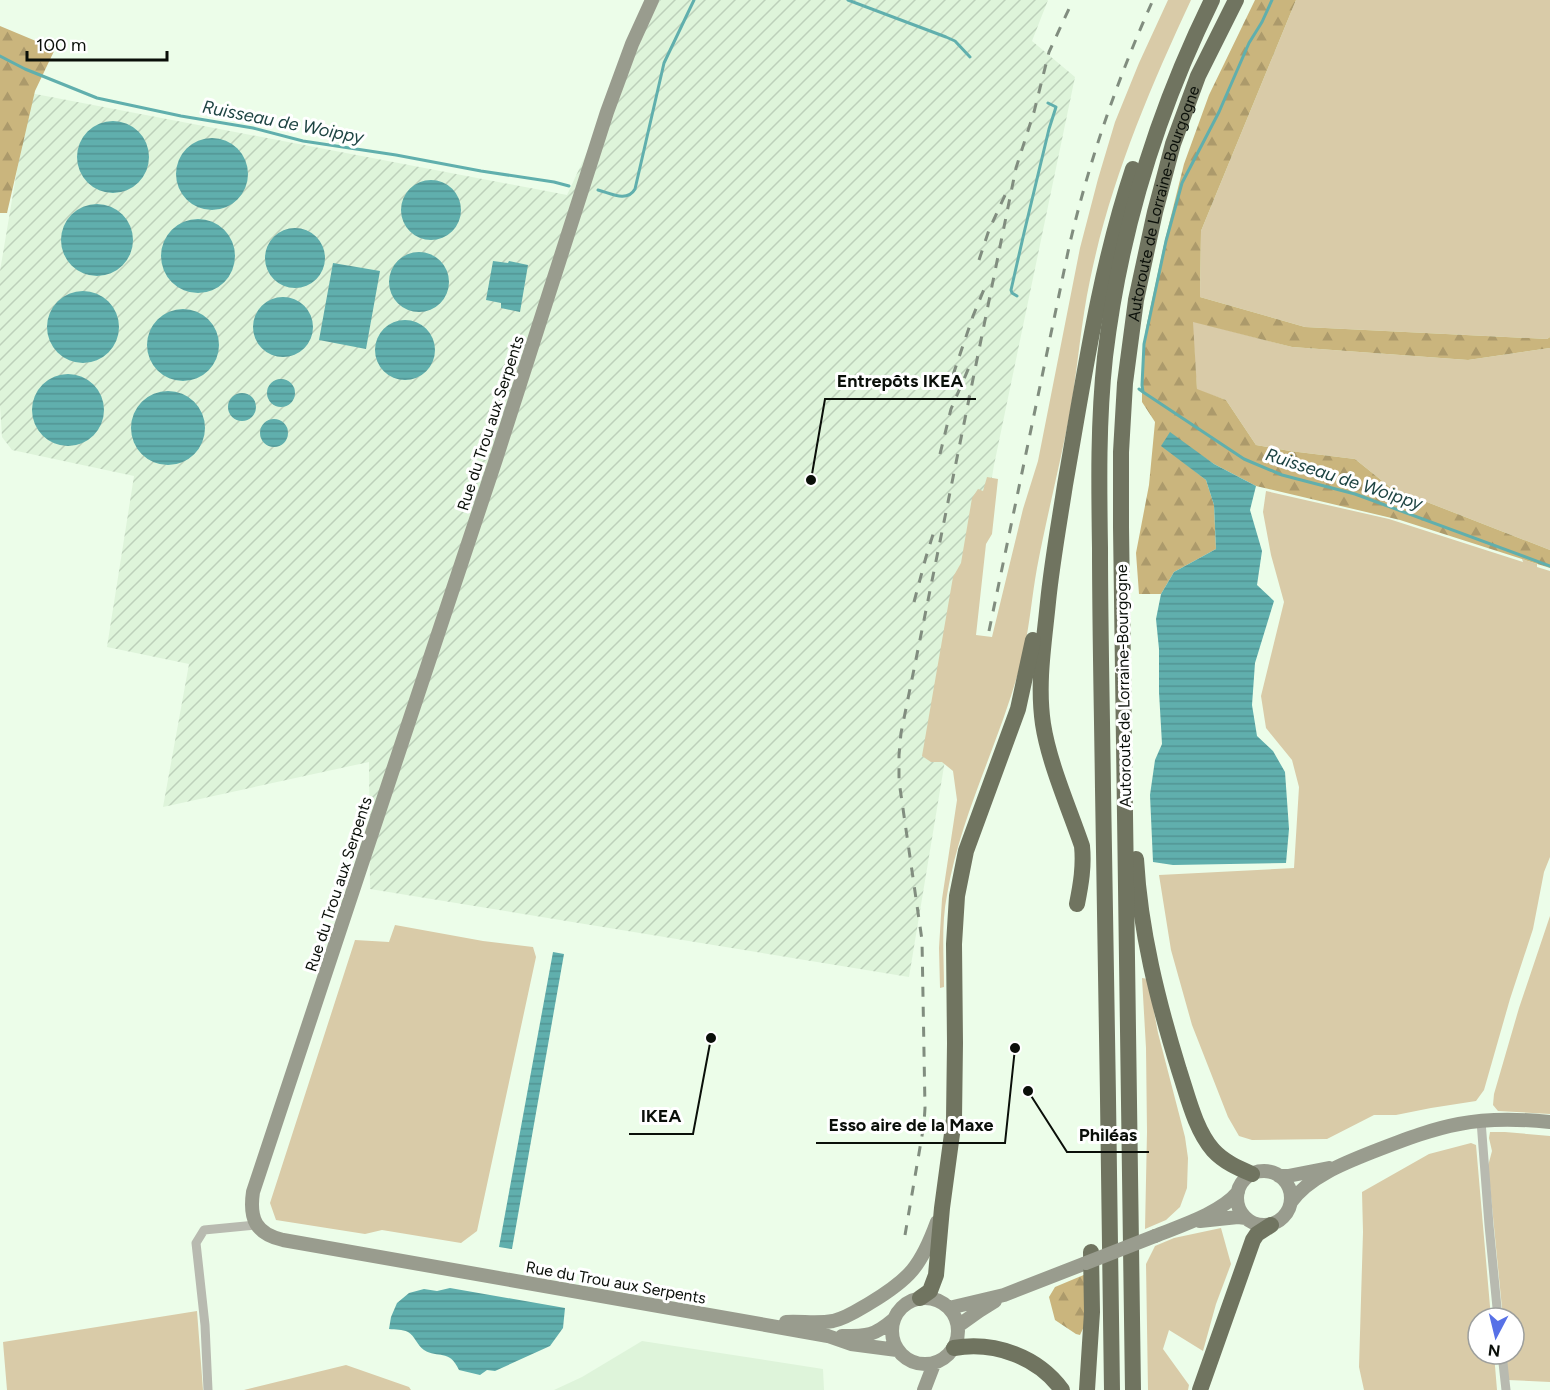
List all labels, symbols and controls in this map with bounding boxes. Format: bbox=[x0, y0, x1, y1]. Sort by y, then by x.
scale bar bbox=[27, 24, 166, 62]
text: 100 m bbox=[36, 34, 86, 56]
street label: Autoroute de Lorraine-Bourgogne bbox=[1124, 83, 1204, 323]
water label: Ruisseau de Woippy bbox=[200, 96, 367, 149]
street label: Rue du Trou aux Serpents bbox=[453, 333, 528, 513]
callout: Entrepôts IKEA bbox=[825, 363, 976, 399]
text: Entrepôts IKEA bbox=[837, 370, 963, 392]
water label: Ruisseau de Woippy bbox=[1263, 443, 1427, 515]
street label: Autoroute de Lorraine-Bourgogne bbox=[1112, 564, 1135, 808]
street label: Rue du Trou aux Serpents bbox=[301, 794, 376, 974]
callout: IKEA bbox=[629, 1098, 693, 1134]
text: IKEA bbox=[641, 1105, 681, 1127]
callout: Esso aire de la Maxe bbox=[816, 1107, 1005, 1143]
text: Esso aire de la Maxe bbox=[828, 1114, 994, 1136]
callout: Philéas bbox=[1067, 1116, 1149, 1152]
text: Philéas bbox=[1079, 1124, 1138, 1146]
street label: Rue du Trou aux Serpents bbox=[524, 1257, 708, 1308]
north arrow bbox=[1466, 1306, 1526, 1366]
text: N bbox=[1487, 1340, 1502, 1361]

